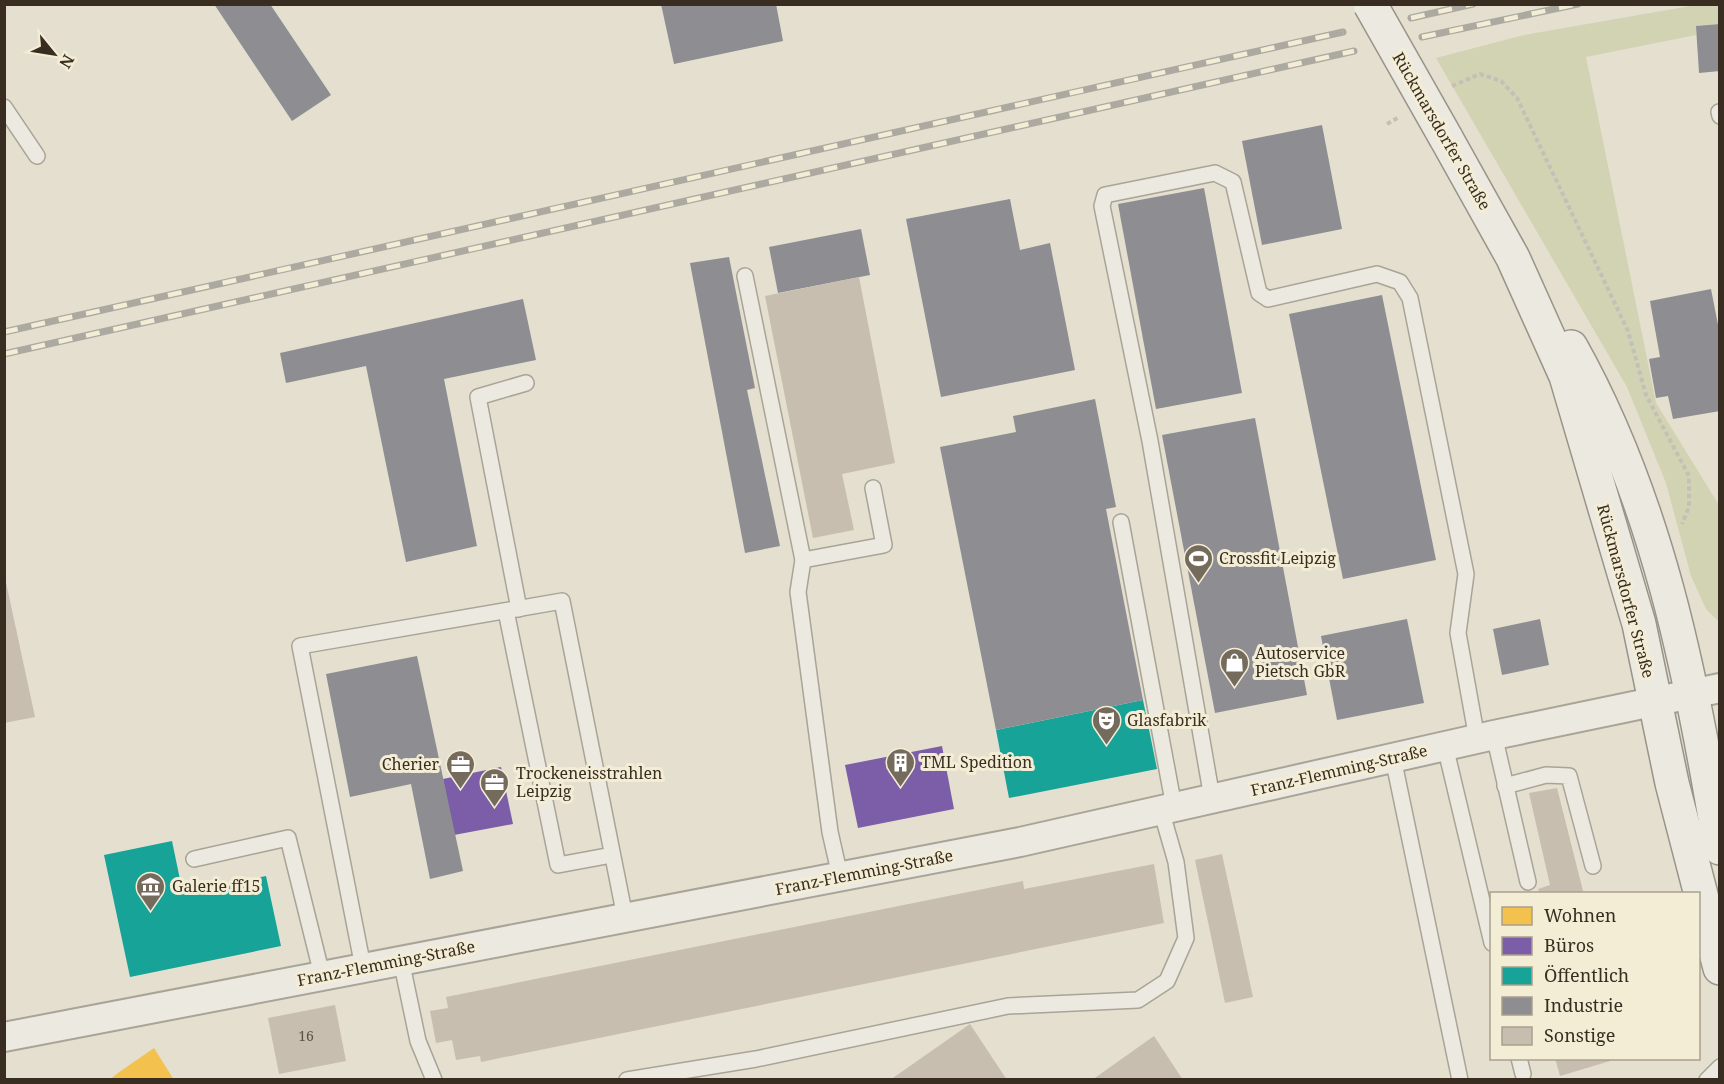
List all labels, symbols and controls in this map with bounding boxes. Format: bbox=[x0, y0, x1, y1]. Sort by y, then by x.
north arrow bbox=[24, 24, 84, 84]
street label: Rückmarsdorfer Straße bbox=[1388, 48, 1496, 214]
text: N bbox=[54, 51, 80, 73]
street label: Rückmarsdorfer Straße bbox=[1592, 502, 1660, 680]
sports icon: Crossfit Leipzig bbox=[1182, 542, 1214, 584]
place label: Crossfit Leipzig bbox=[1219, 547, 1336, 569]
place label: Autoservice Pietsch GbR bbox=[1255, 642, 1346, 682]
shop icon: Autoservice Pietsch GbR bbox=[1218, 646, 1250, 688]
theatre icon: Glasfabrik bbox=[1090, 704, 1122, 746]
place label: Glasfabrik bbox=[1127, 709, 1207, 731]
street label: Franz-Flemming-Straße bbox=[1248, 739, 1430, 801]
building icon: TML Spedition bbox=[884, 746, 916, 788]
office icon: Cherier bbox=[444, 748, 476, 790]
place label: TML Spedition bbox=[921, 751, 1032, 773]
place label: Cherier bbox=[382, 753, 439, 775]
place label: Trockeneisstrahlen Leipzig bbox=[516, 762, 662, 802]
office icon: Trockeneisstrahlen Leipzig bbox=[479, 766, 511, 808]
street label: Franz-Flemming-Straße bbox=[773, 844, 955, 900]
museum icon: Galerie ff15 bbox=[135, 870, 167, 912]
place label: Galerie ff15 bbox=[172, 875, 261, 897]
legend bbox=[1490, 892, 1700, 1060]
text: Wohnen bbox=[1544, 903, 1617, 927]
text: Büros bbox=[1544, 933, 1594, 957]
street label: Franz-Flemming-Straße bbox=[295, 935, 477, 991]
text: Öffentlich bbox=[1544, 963, 1629, 987]
text: Industrie bbox=[1544, 993, 1623, 1017]
text: Sonstige bbox=[1544, 1023, 1615, 1047]
house number: 16 bbox=[298, 1026, 314, 1045]

